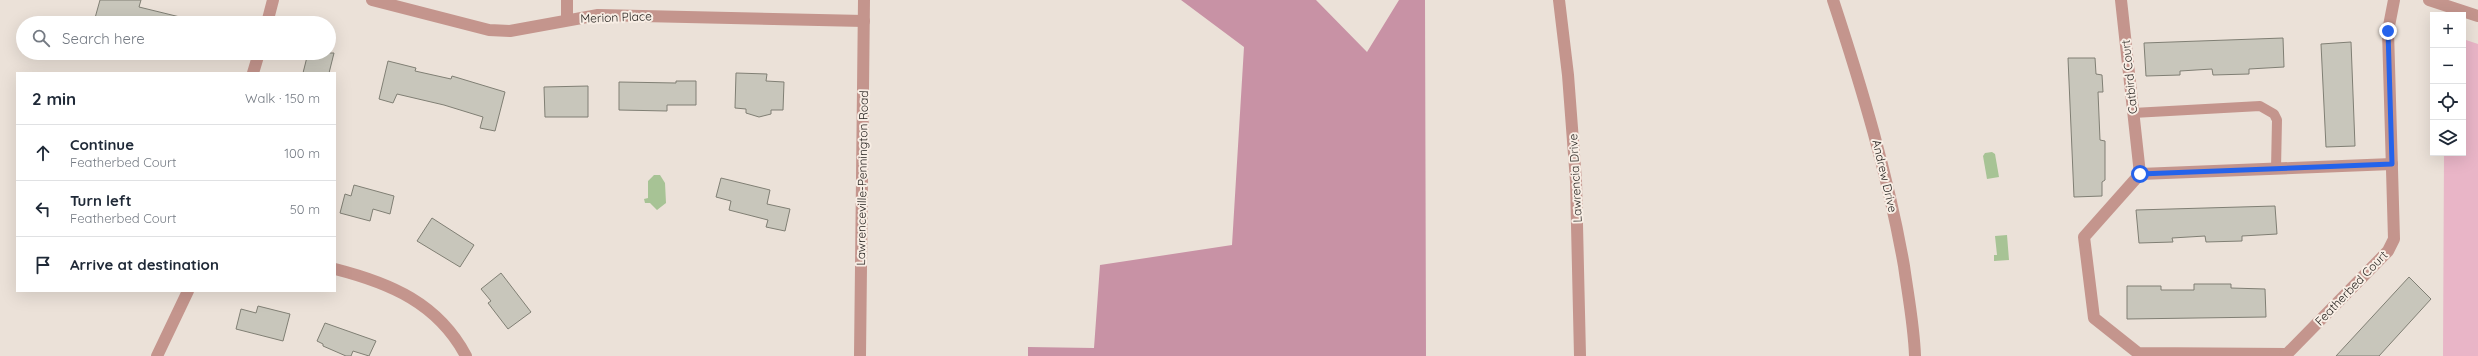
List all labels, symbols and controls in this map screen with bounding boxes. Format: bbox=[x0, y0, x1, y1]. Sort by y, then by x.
street label: Merion Place bbox=[580, 8, 652, 26]
map controls bbox=[2430, 12, 2466, 156]
button: + bbox=[2430, 12, 2466, 48]
search box bbox=[16, 16, 336, 60]
route end bbox=[2379, 22, 2397, 40]
icon: search bbox=[30, 27, 52, 49]
text: Search here bbox=[62, 29, 145, 48]
street label: Catbird Court bbox=[2118, 39, 2140, 115]
button: − bbox=[2430, 48, 2466, 84]
button: locate bbox=[2430, 84, 2466, 120]
text: 2 min bbox=[32, 88, 76, 109]
text: Walk · 150 m bbox=[245, 90, 320, 106]
street label: Lawrenceville-Pennington Road bbox=[853, 90, 871, 266]
button: layers bbox=[2430, 120, 2466, 156]
street label: Lawrencia Drive bbox=[1565, 133, 1585, 223]
text: Continue bbox=[70, 135, 134, 154]
street label: Andrew Drive bbox=[1869, 138, 1901, 214]
icon: ahead bbox=[32, 142, 54, 164]
text: 100 m bbox=[284, 145, 320, 161]
text: Featherbed Court bbox=[70, 154, 176, 170]
route start bbox=[2131, 165, 2149, 183]
text: Turn left bbox=[70, 191, 132, 210]
icon: left bbox=[32, 198, 54, 220]
text: 50 m bbox=[290, 201, 320, 217]
text: Featherbed Court bbox=[70, 210, 176, 226]
street label: Featherbed Court bbox=[2311, 247, 2391, 329]
icon: arrive bbox=[32, 254, 54, 276]
text: Arrive at destination bbox=[70, 255, 219, 274]

